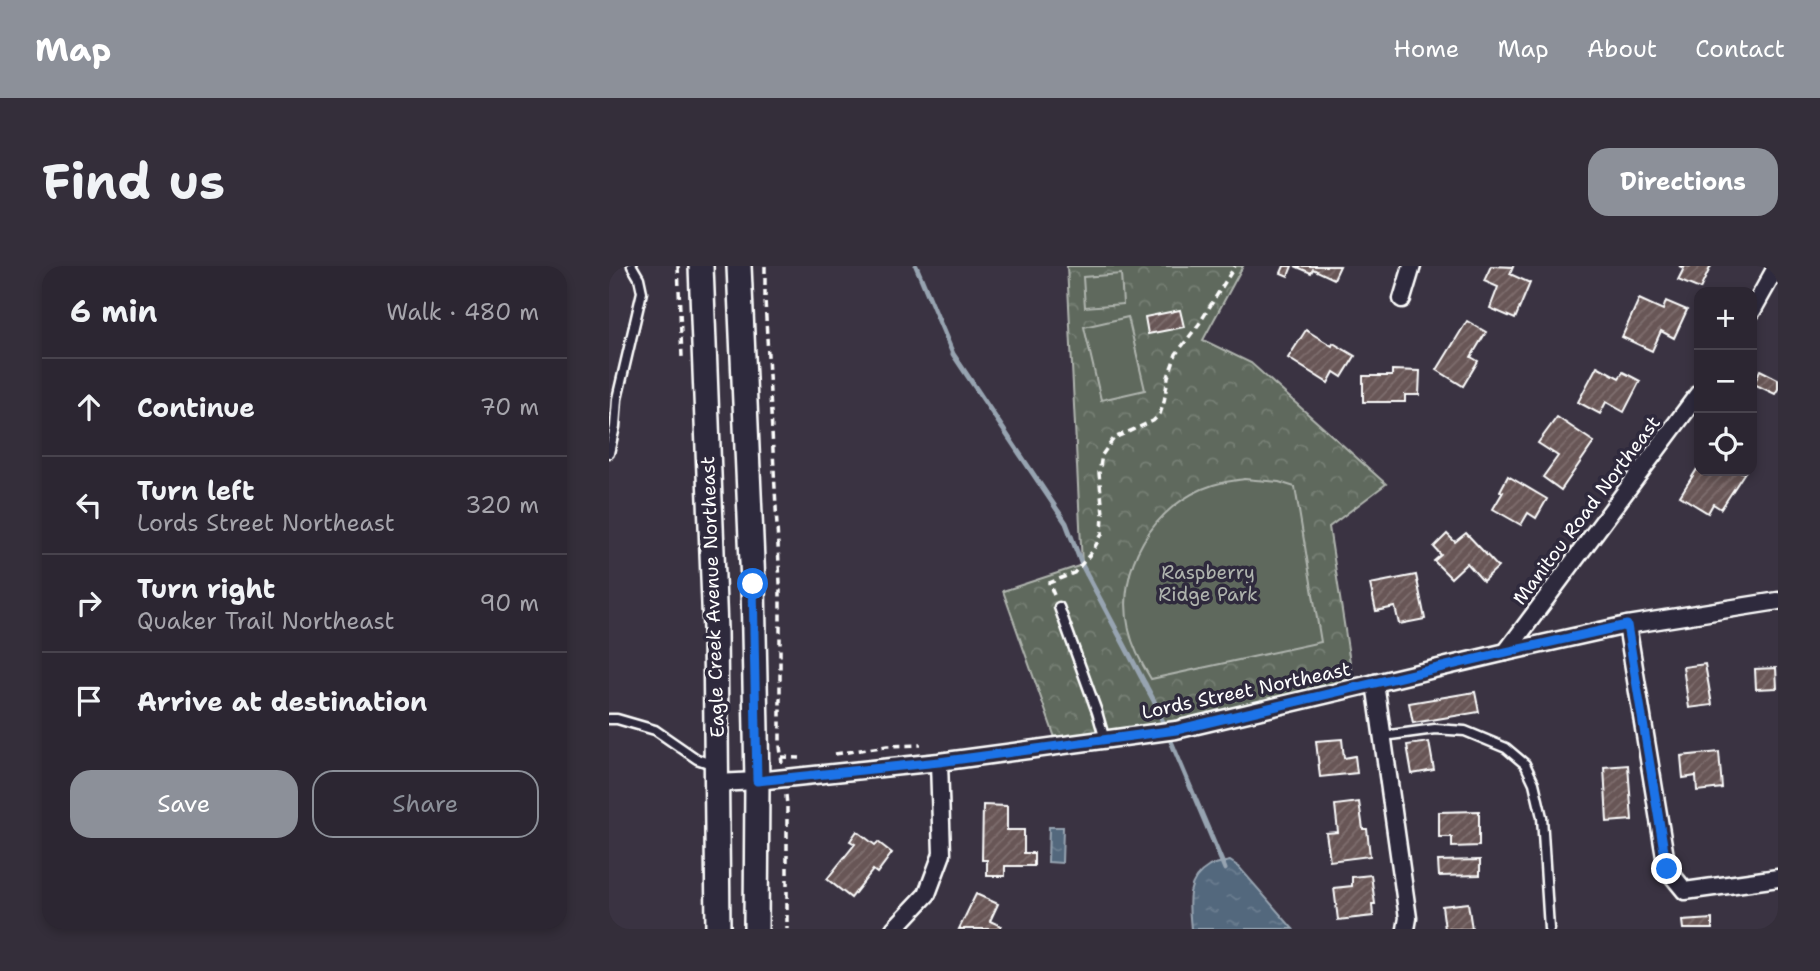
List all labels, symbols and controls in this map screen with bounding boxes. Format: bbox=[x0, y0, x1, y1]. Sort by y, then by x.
text: Map bbox=[35, 27, 111, 72]
text: Home bbox=[1393, 33, 1459, 65]
text: Map bbox=[1497, 33, 1549, 65]
text: About bbox=[1587, 33, 1657, 65]
text: Contact bbox=[1695, 33, 1785, 65]
button: Directions bbox=[1588, 148, 1778, 216]
text: Find us bbox=[42, 149, 225, 215]
map controls bbox=[1694, 287, 1757, 476]
button: + bbox=[1694, 287, 1757, 350]
text: 6 min bbox=[70, 291, 157, 332]
text: Walk · 480 m bbox=[386, 297, 539, 327]
button: − bbox=[1694, 350, 1757, 413]
icon: ahead bbox=[70, 388, 108, 426]
text: Continue bbox=[137, 390, 255, 425]
text: 70 m bbox=[480, 392, 539, 422]
street label: Manitou Road Northeast bbox=[1507, 411, 1666, 610]
button: locate bbox=[1694, 413, 1757, 476]
street label: Eagle Creek Avenue Northeast bbox=[695, 456, 730, 738]
text: Turn left bbox=[137, 473, 254, 508]
icon: left bbox=[70, 486, 108, 524]
text: 320 m bbox=[465, 490, 539, 520]
text: Lords Street Northeast bbox=[137, 508, 395, 538]
park label: Raspberry Ridge Park bbox=[1158, 560, 1258, 607]
route start bbox=[737, 568, 768, 599]
text: Turn right bbox=[137, 571, 275, 606]
icon: right bbox=[70, 584, 108, 622]
text: 90 m bbox=[479, 588, 539, 618]
text: Quaker Trail Northeast bbox=[137, 606, 395, 636]
street label: Lords Street Northeast bbox=[1139, 656, 1353, 725]
icon: arrive bbox=[70, 682, 108, 720]
text: Arrive at destination bbox=[137, 684, 427, 719]
button: Save bbox=[70, 770, 298, 838]
button: Share bbox=[312, 770, 539, 838]
route end bbox=[1651, 853, 1682, 884]

